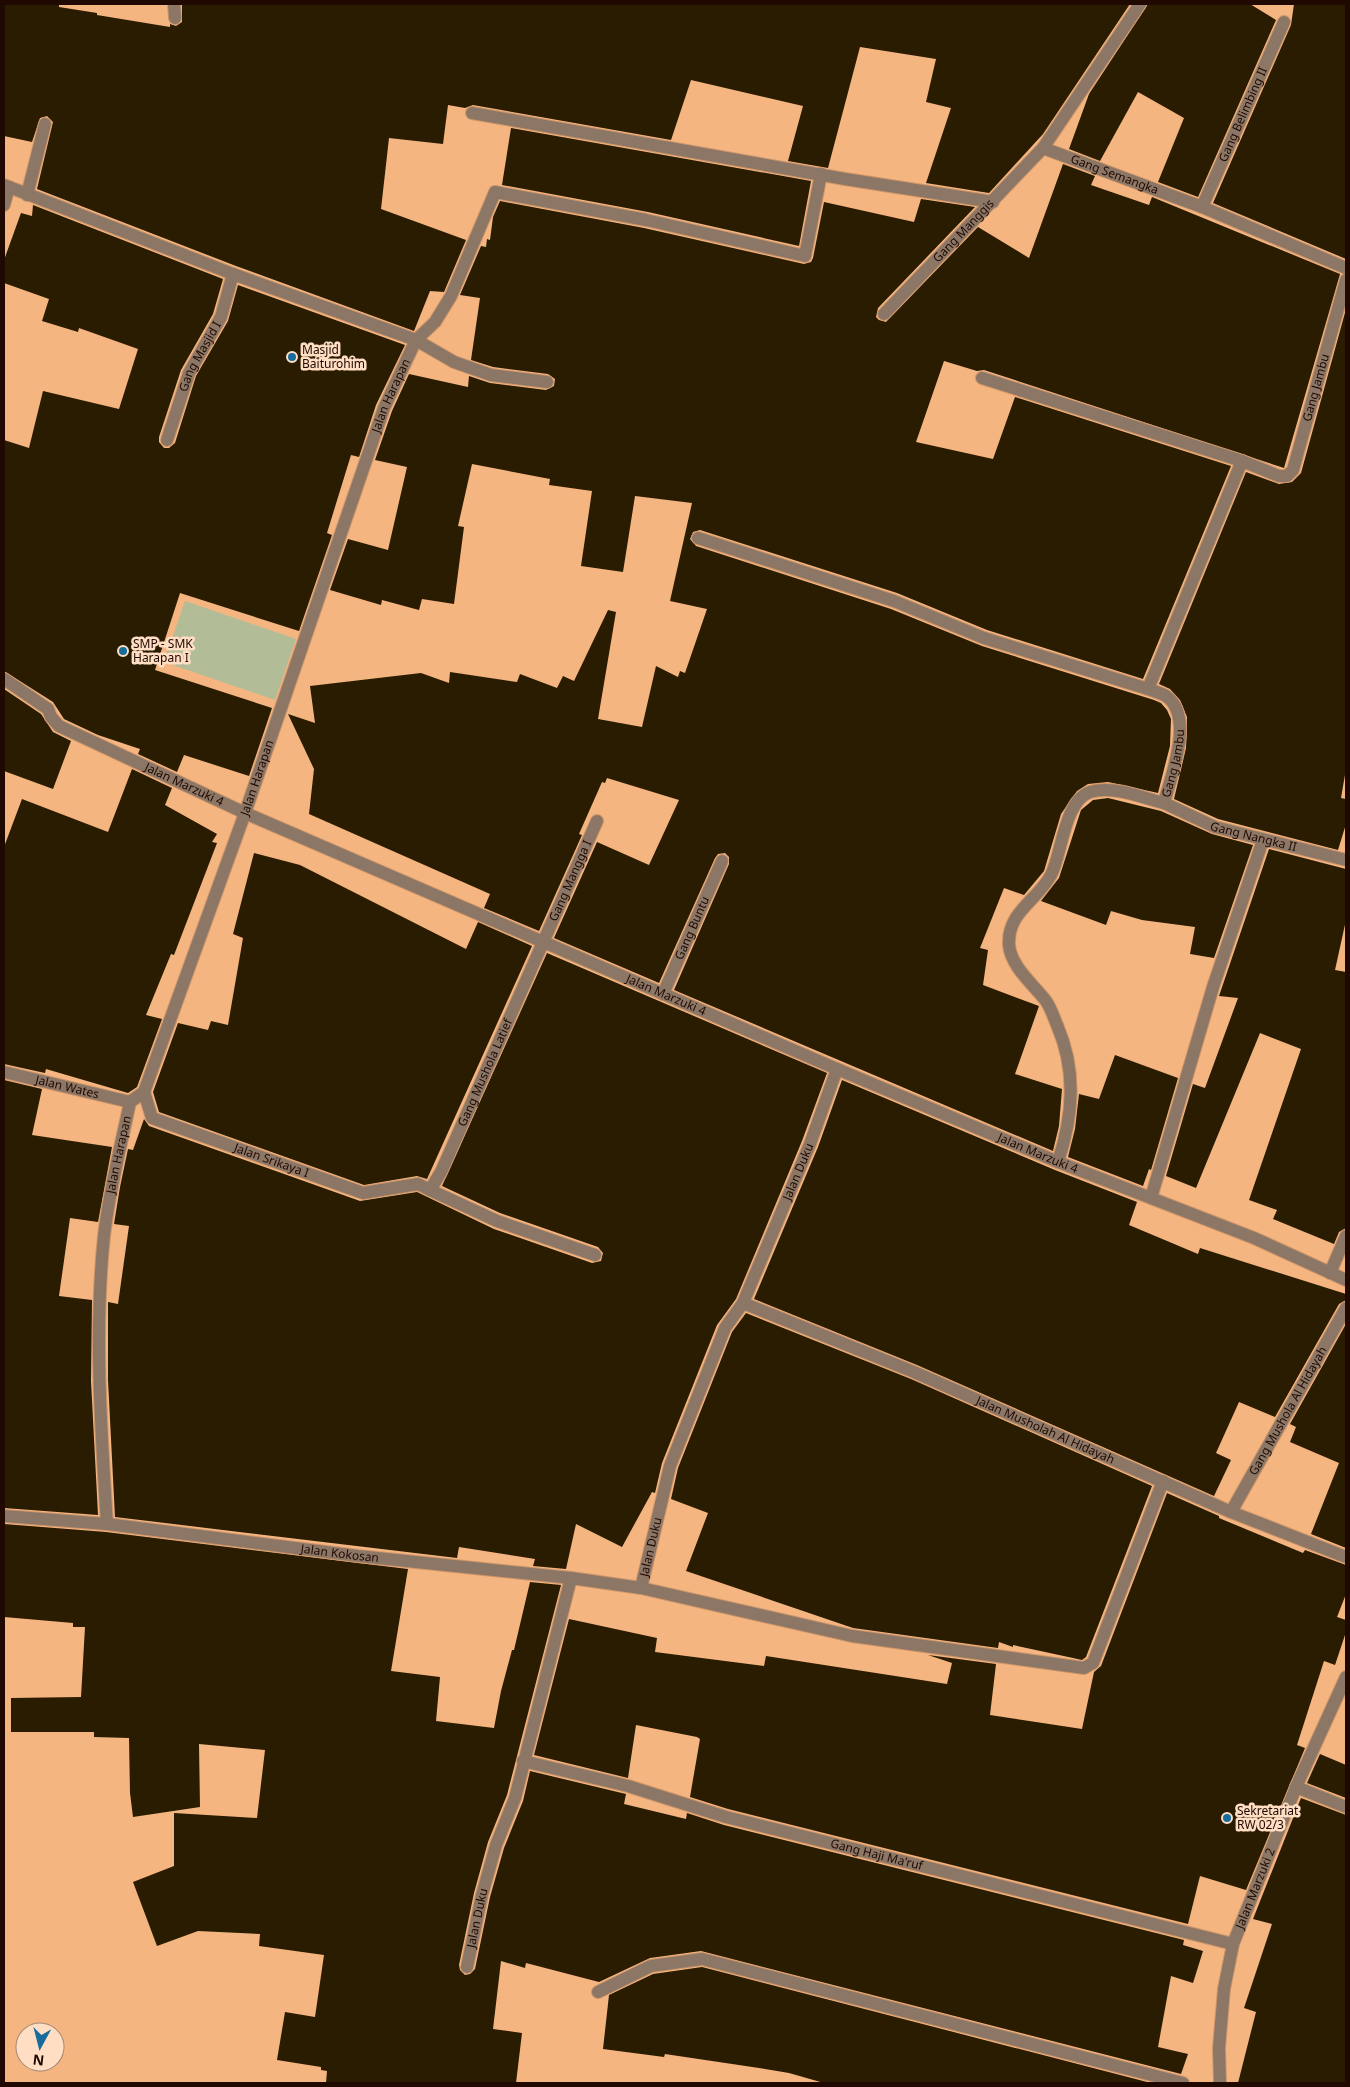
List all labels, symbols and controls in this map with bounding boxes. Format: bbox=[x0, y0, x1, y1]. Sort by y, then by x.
street label: Gang Belimbing II bbox=[1214, 64, 1271, 165]
street label: Gang Semangka bbox=[1068, 150, 1161, 198]
street label: Gang Manggis bbox=[929, 195, 998, 266]
street label: Gang Masjid I bbox=[174, 318, 225, 394]
place label: Masjid Baiturohim bbox=[302, 341, 365, 372]
marker: Masjid Baiturohim bbox=[286, 351, 298, 363]
street label: Gang Jambu bbox=[1298, 352, 1333, 423]
street label: Jalan Harapan bbox=[367, 356, 414, 436]
place label: SMP - SMK Harapan I bbox=[133, 635, 193, 666]
marker: SMP - SMK Harapan I bbox=[117, 645, 129, 657]
street label: Gang Jambu bbox=[1157, 729, 1188, 799]
street label: Jalan Harapan bbox=[235, 738, 277, 819]
street label: Jalan Marzuki 4 bbox=[141, 758, 227, 810]
street label: Gang Nangka II bbox=[1207, 817, 1299, 855]
street label: Gang Mangga I bbox=[544, 837, 595, 924]
street label: Gang Buntu bbox=[670, 894, 713, 962]
street label: Jalan Marzuki 4 bbox=[623, 969, 709, 1019]
street label: Gang Mushola Latief bbox=[453, 1015, 516, 1129]
street label: Jalan Wates bbox=[33, 1071, 101, 1102]
street label: Jalan Harapan bbox=[101, 1114, 135, 1196]
street label: Jalan Marzuki 4 bbox=[994, 1128, 1081, 1177]
street label: Jalan Srikaya I bbox=[231, 1139, 311, 1181]
street label: Jalan Duku bbox=[778, 1140, 817, 1204]
street label: Gang Mushola Al Hidayah bbox=[1244, 1343, 1331, 1478]
street label: Jalan Musholah Al Hidayah bbox=[973, 1391, 1118, 1468]
street label: Jalan Duku bbox=[635, 1516, 666, 1579]
street label: Jalan Kokosan bbox=[299, 1540, 380, 1566]
place label: Sekretariat RW 02/3 bbox=[1237, 1802, 1299, 1833]
marker: Sekretariat RW 02/3 bbox=[1221, 1812, 1233, 1824]
street label: Gang Haji Ma'ruf bbox=[829, 1834, 926, 1874]
street label: Jalan Marzuki 2 bbox=[1231, 1845, 1279, 1932]
street label: Jalan Duku bbox=[462, 1886, 492, 1950]
north arrow bbox=[15, 2022, 65, 2072]
text: N bbox=[32, 2050, 45, 2071]

